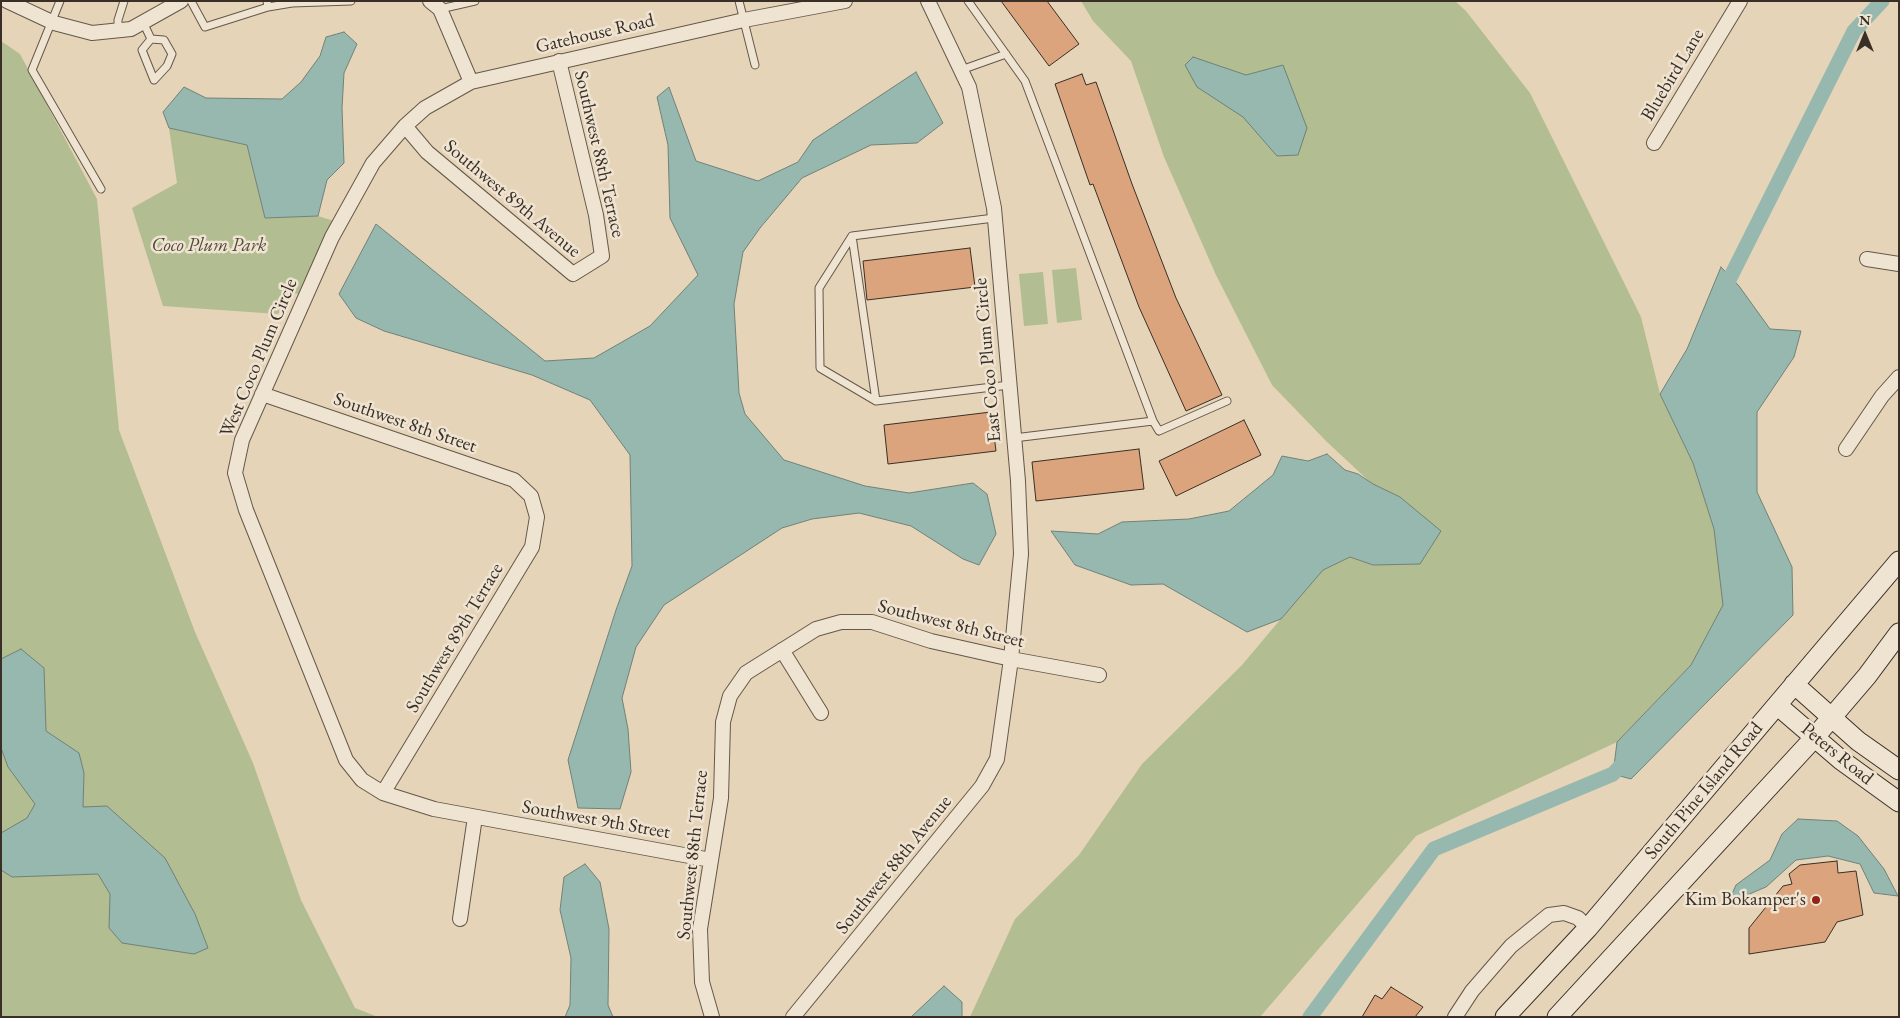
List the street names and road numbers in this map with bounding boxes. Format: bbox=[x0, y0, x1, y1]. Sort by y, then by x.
street label: Gatehouse Road bbox=[533, 9, 657, 59]
street label: Bluebird Lane bbox=[1637, 25, 1709, 125]
street label: Southwest 88th Terrace bbox=[569, 68, 629, 240]
street label: Southwest 89th Avenue bbox=[439, 135, 585, 263]
street label: West Coco Plum Circle bbox=[215, 275, 303, 441]
street label: East Coco Plum Circle bbox=[969, 277, 1007, 443]
street label: Southwest 8th Street bbox=[330, 388, 480, 458]
street label: Southwest 89th Terrace bbox=[401, 559, 509, 717]
street label: Southwest 8th Street bbox=[876, 595, 1026, 653]
street label: South Pine Island Road bbox=[1640, 718, 1768, 864]
street label: Peters Road bbox=[1796, 718, 1878, 790]
street label: Southwest 88th Terrace bbox=[673, 769, 713, 941]
street label: Southwest 88th Avenue bbox=[831, 791, 957, 939]
street label: Southwest 9th Street bbox=[520, 796, 672, 844]

